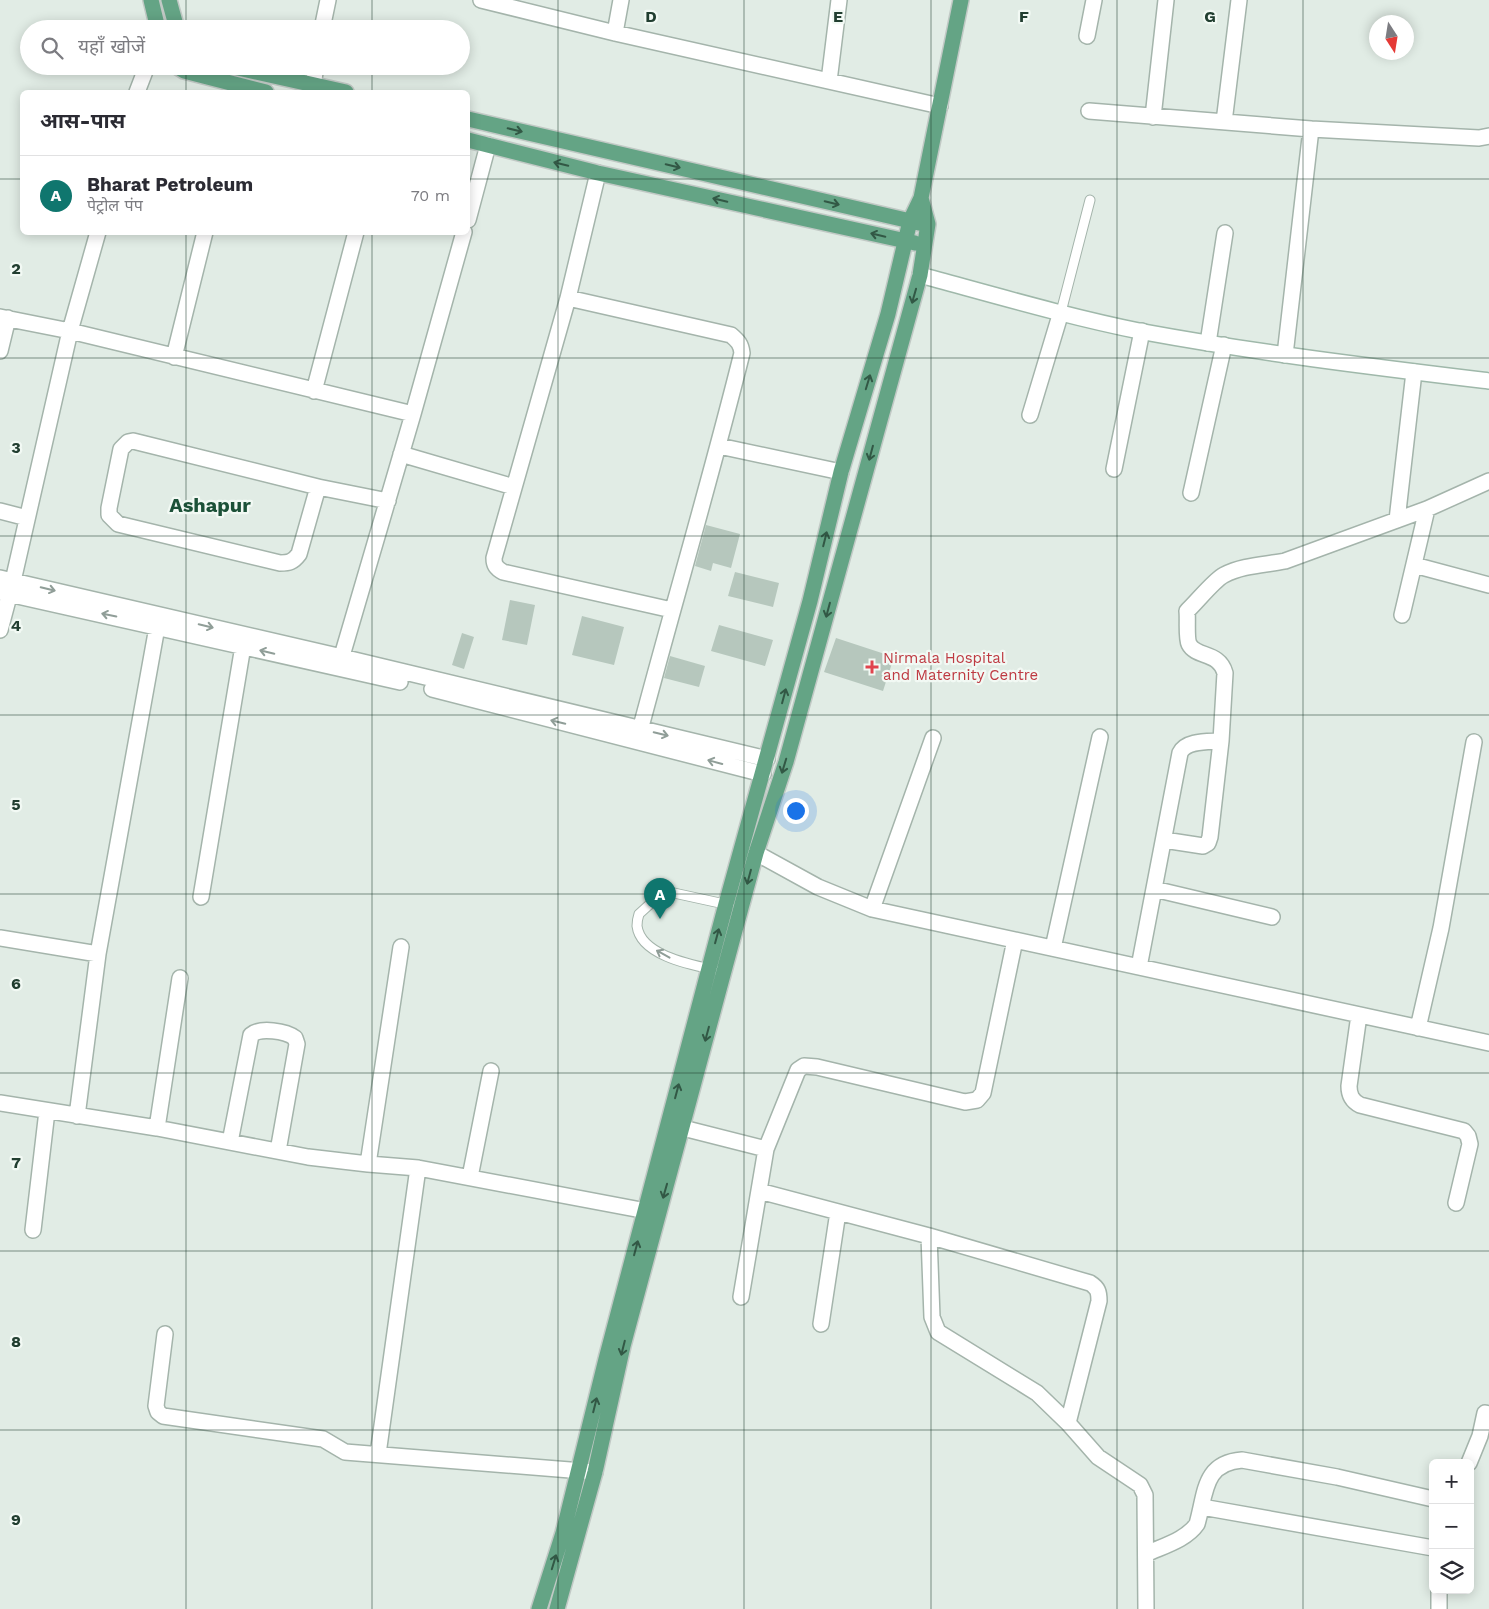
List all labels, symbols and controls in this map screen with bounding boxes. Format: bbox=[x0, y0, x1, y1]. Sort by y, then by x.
text: D bbox=[645, 7, 657, 26]
text: E bbox=[833, 7, 843, 26]
text: F bbox=[1019, 7, 1029, 26]
text: G bbox=[1204, 7, 1216, 26]
north arrow bbox=[1369, 15, 1414, 60]
search box bbox=[20, 20, 470, 75]
icon: search bbox=[38, 34, 66, 62]
text: यहाँ खोजें bbox=[78, 35, 145, 58]
text: आस-पास bbox=[40, 108, 125, 133]
one-way arrow bbox=[507, 126, 523, 135]
one-way arrow bbox=[554, 158, 570, 168]
one-way arrow bbox=[665, 162, 681, 171]
text: Bharat Petroleum bbox=[87, 173, 253, 196]
text: A bbox=[51, 186, 61, 205]
text: 70 m bbox=[411, 186, 450, 205]
one-way arrow bbox=[712, 195, 728, 204]
text: पेट्रोल पंप bbox=[87, 196, 143, 215]
one-way arrow bbox=[823, 199, 839, 208]
one-way arrow bbox=[871, 230, 887, 239]
text: 2 bbox=[11, 259, 21, 278]
one-way arrow bbox=[909, 288, 918, 304]
one-way arrow bbox=[863, 374, 873, 390]
text: 3 bbox=[11, 438, 21, 457]
one-way arrow bbox=[865, 445, 875, 461]
district label: Ashapur bbox=[169, 493, 251, 517]
one-way arrow bbox=[821, 531, 830, 547]
one-way arrow bbox=[39, 585, 55, 594]
one-way arrow bbox=[822, 601, 832, 617]
one-way arrow bbox=[101, 610, 117, 620]
text: 4 bbox=[11, 616, 21, 635]
one-way arrow bbox=[197, 622, 213, 631]
one-way arrow bbox=[260, 647, 276, 656]
place label: Nirmala Hospital and Maternity Centre bbox=[883, 649, 1038, 684]
marker: Nirmala Hospital and Maternity Centre bbox=[865, 660, 879, 674]
one-way arrow bbox=[780, 688, 789, 704]
one-way arrow bbox=[550, 717, 566, 726]
one-way arrow bbox=[653, 730, 669, 739]
one-way arrow bbox=[708, 757, 724, 766]
one-way arrow bbox=[779, 758, 789, 774]
text: 5 bbox=[11, 795, 21, 814]
your location bbox=[783, 798, 809, 824]
one-way arrow bbox=[744, 869, 753, 885]
pin: A bbox=[644, 878, 676, 919]
one-way arrow bbox=[713, 929, 722, 945]
one-way arrow bbox=[655, 949, 670, 959]
text: 6 bbox=[11, 974, 21, 993]
one-way arrow bbox=[702, 1026, 712, 1042]
one-way arrow bbox=[673, 1083, 682, 1099]
text: 7 bbox=[11, 1153, 21, 1172]
one-way arrow bbox=[660, 1183, 669, 1199]
one-way arrow bbox=[631, 1240, 641, 1256]
text: 8 bbox=[11, 1332, 21, 1351]
one-way arrow bbox=[618, 1340, 627, 1356]
one-way arrow bbox=[591, 1398, 600, 1414]
map controls bbox=[1429, 1459, 1474, 1594]
button: + bbox=[1429, 1459, 1474, 1504]
button: − bbox=[1429, 1504, 1474, 1549]
text: 9 bbox=[11, 1510, 21, 1529]
button: layers bbox=[1429, 1549, 1474, 1594]
one-way arrow bbox=[550, 1555, 559, 1571]

